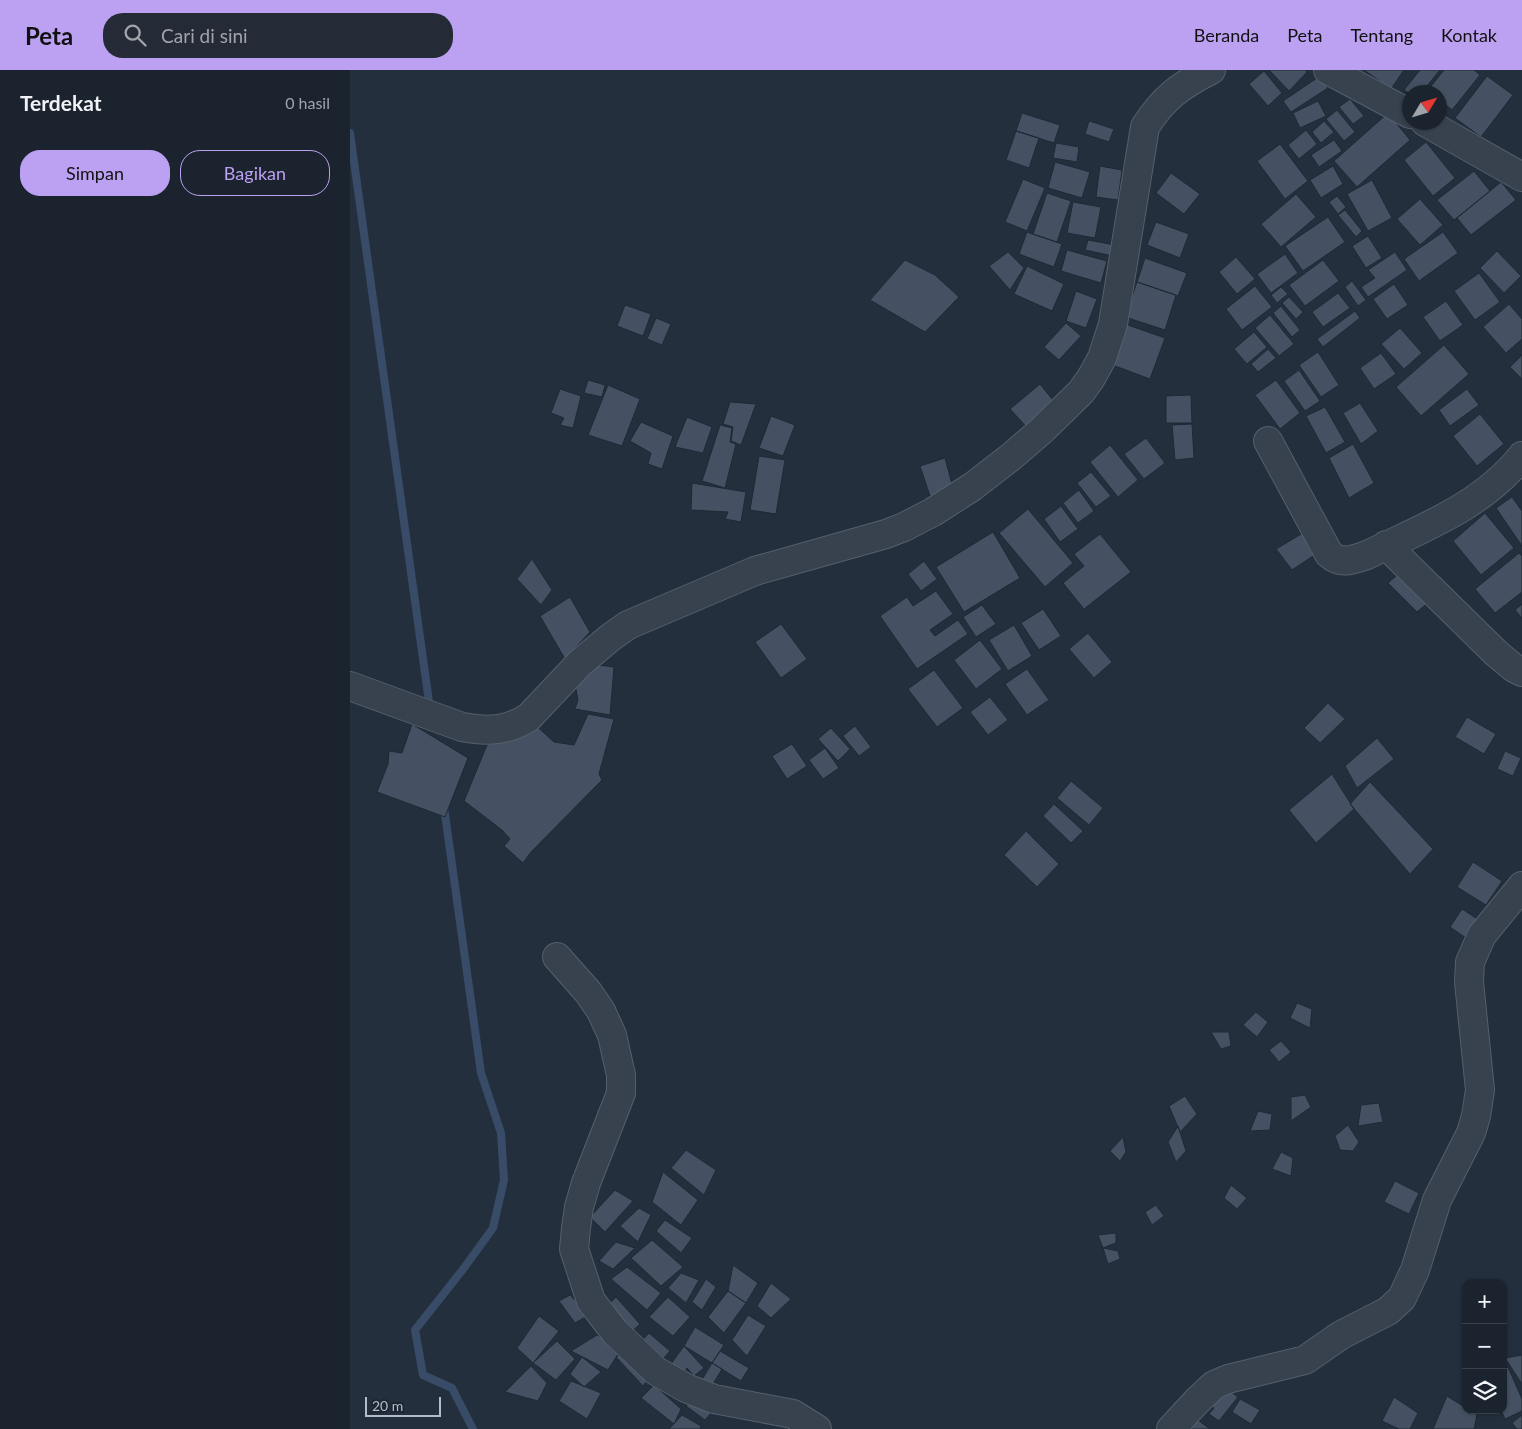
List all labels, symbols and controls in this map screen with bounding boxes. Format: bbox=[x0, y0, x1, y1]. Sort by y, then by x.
search box bbox=[103, 13, 453, 58]
text: Peta bbox=[25, 21, 73, 50]
icon: search bbox=[121, 21, 149, 49]
text: Cari di sini bbox=[161, 24, 248, 47]
text: Beranda bbox=[1194, 24, 1259, 46]
text: Peta bbox=[1287, 24, 1322, 46]
text: Tentang bbox=[1350, 24, 1413, 46]
text: Kontak bbox=[1441, 24, 1497, 46]
north arrow bbox=[1402, 85, 1447, 130]
text: Terdekat bbox=[20, 90, 102, 115]
text: 0 hasil bbox=[285, 93, 330, 112]
button: Simpan bbox=[20, 150, 170, 196]
button: Bagikan bbox=[180, 150, 330, 196]
map controls bbox=[1462, 1279, 1507, 1414]
button: + bbox=[1462, 1279, 1507, 1324]
button: − bbox=[1462, 1324, 1507, 1369]
button: layers bbox=[1462, 1369, 1507, 1414]
scale bar bbox=[365, 1394, 441, 1417]
text: 20 m bbox=[372, 1397, 403, 1414]

